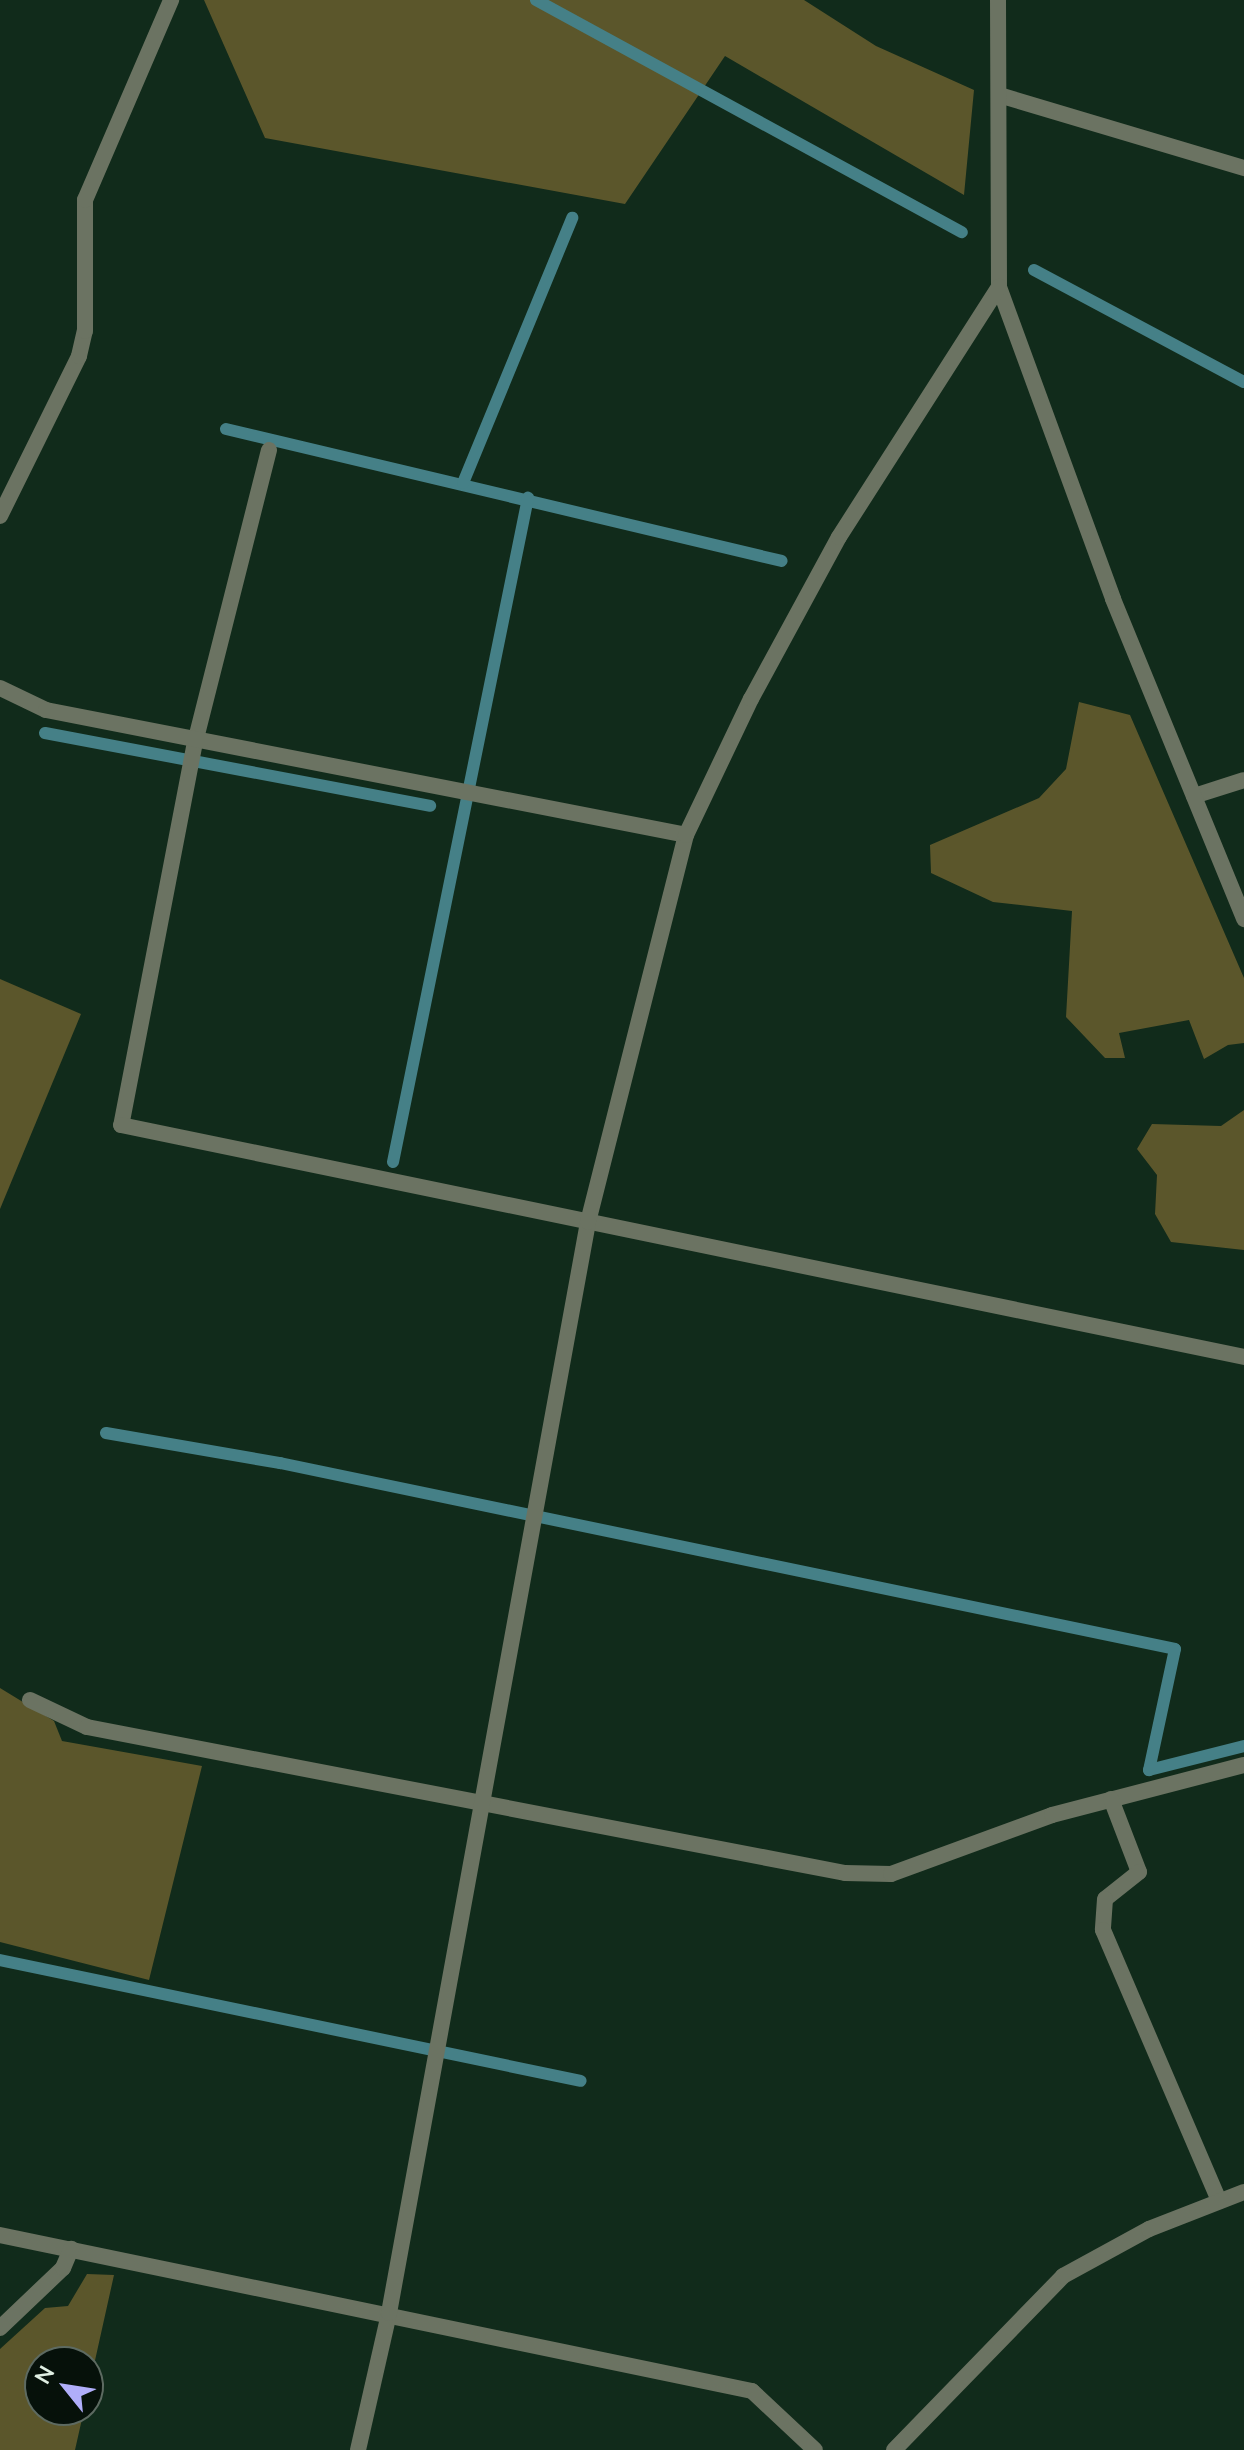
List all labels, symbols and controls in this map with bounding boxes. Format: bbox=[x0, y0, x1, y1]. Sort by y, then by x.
north arrow bbox=[24, 2346, 104, 2426]
text: N bbox=[28, 2360, 62, 2390]

